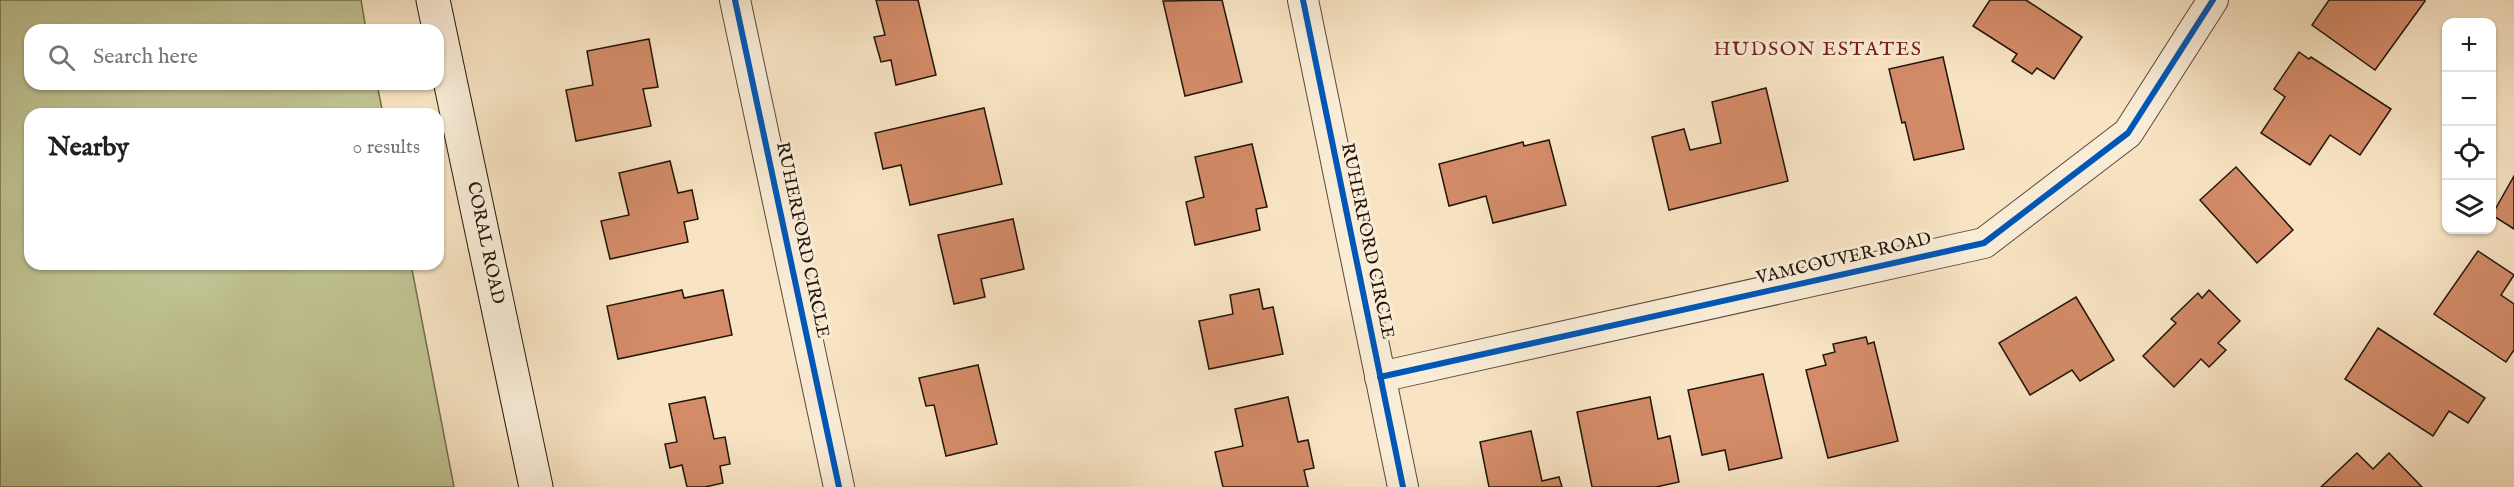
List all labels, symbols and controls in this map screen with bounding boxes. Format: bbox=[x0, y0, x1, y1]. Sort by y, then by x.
map controls bbox=[2442, 18, 2496, 234]
button: + bbox=[2442, 18, 2496, 72]
search box bbox=[24, 24, 444, 90]
district label: HUDSON ESTATES bbox=[1713, 37, 1923, 62]
icon: search bbox=[45, 41, 78, 74]
text: Search here bbox=[93, 43, 198, 71]
button: − bbox=[2442, 72, 2496, 126]
button: locate bbox=[2442, 126, 2496, 180]
text: Nearby bbox=[48, 131, 129, 164]
text: 0 results bbox=[353, 135, 420, 160]
street label: RUHERFORD CIRCLE bbox=[770, 140, 834, 340]
street label: RUHERFORD CIRCLE bbox=[1335, 141, 1399, 341]
street label: CORAL ROAD bbox=[461, 180, 509, 306]
button: layers bbox=[2442, 180, 2496, 234]
street label: VAMCOUVER ROAD bbox=[1753, 228, 1934, 291]

